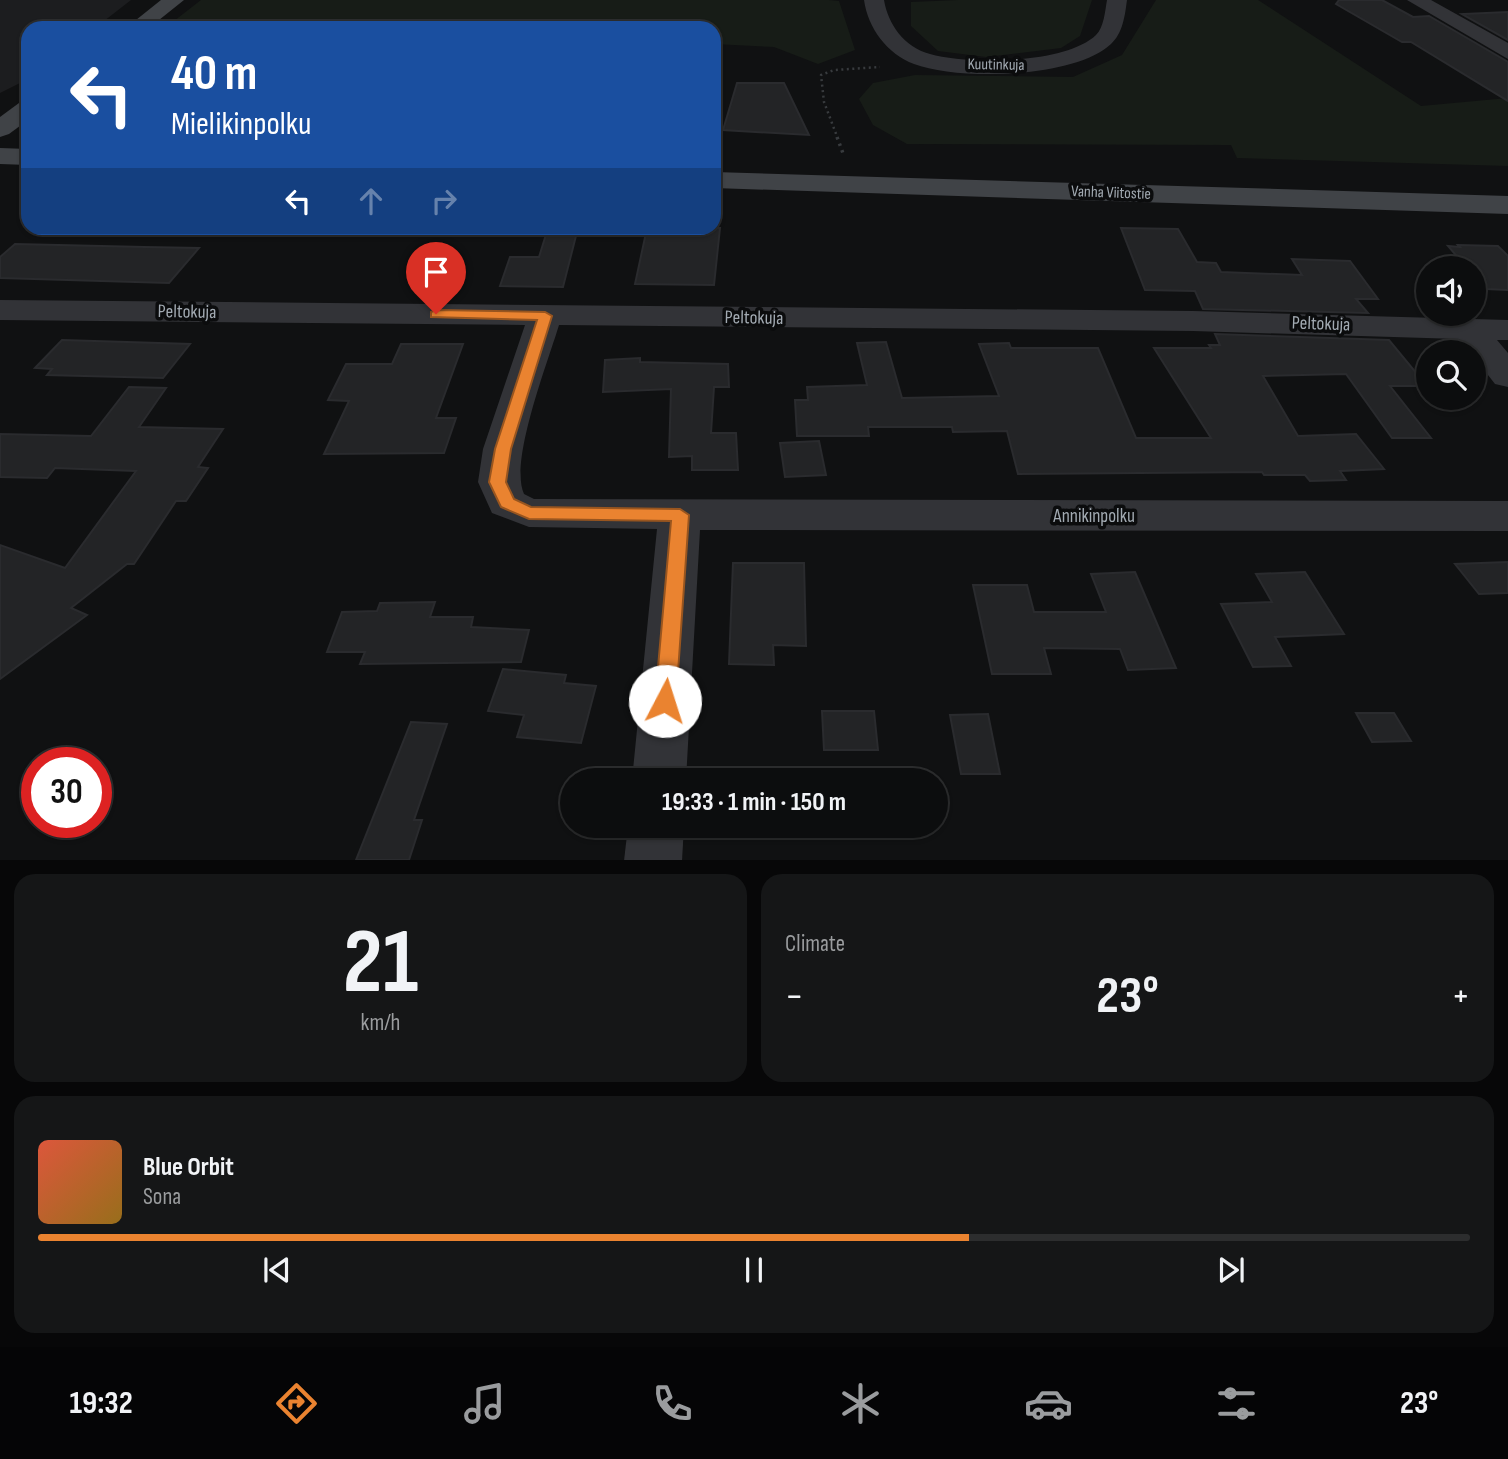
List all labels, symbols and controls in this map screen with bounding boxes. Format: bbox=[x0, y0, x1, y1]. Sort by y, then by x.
text: 40 m bbox=[171, 45, 257, 104]
icon: left bbox=[56, 49, 147, 140]
street label: Kuutinkuja bbox=[967, 55, 1025, 75]
text: Mielikinpolku bbox=[171, 105, 311, 144]
icon: left bbox=[279, 182, 317, 220]
icon: ahead bbox=[352, 182, 390, 220]
icon: right bbox=[425, 182, 463, 220]
street label: Vanha Viitostie bbox=[1071, 182, 1151, 204]
pin bbox=[406, 242, 466, 314]
icon: arrive bbox=[417, 253, 455, 291]
map controls bbox=[1416, 256, 1486, 410]
button: sound bbox=[1416, 256, 1486, 326]
street label: Peltokuja bbox=[157, 300, 217, 324]
street label: Peltokuja bbox=[724, 306, 784, 330]
street label: Peltokuja bbox=[1291, 311, 1351, 337]
button: search bbox=[1416, 340, 1486, 410]
street label: Annikinpolku bbox=[1052, 505, 1135, 528]
position arrow bbox=[628, 664, 702, 738]
speed limit sign: 30 bbox=[21, 747, 112, 838]
text: 19:33 · 1 min · 150 m bbox=[662, 787, 846, 818]
text: 21 bbox=[343, 909, 418, 1018]
text: Climate bbox=[785, 930, 845, 958]
text: 23° bbox=[1096, 965, 1159, 1028]
text: − bbox=[785, 974, 804, 1019]
text: + bbox=[1451, 974, 1470, 1019]
text: km/h bbox=[361, 1009, 400, 1037]
text: Blue Orbit bbox=[143, 1152, 234, 1183]
text: Sona bbox=[143, 1183, 181, 1211]
icon: previous bbox=[258, 1251, 296, 1289]
icon: pause bbox=[735, 1251, 773, 1289]
icon: next bbox=[1212, 1251, 1250, 1289]
icon: directions bbox=[272, 1379, 321, 1428]
icon: music bbox=[460, 1379, 509, 1428]
icon: phone bbox=[648, 1379, 697, 1428]
icon: climate bbox=[836, 1379, 885, 1428]
icon: car bbox=[1024, 1379, 1073, 1428]
icon: filters bbox=[1212, 1379, 1261, 1428]
text: 19:32 bbox=[70, 1384, 133, 1423]
text: 23° bbox=[1400, 1384, 1438, 1423]

